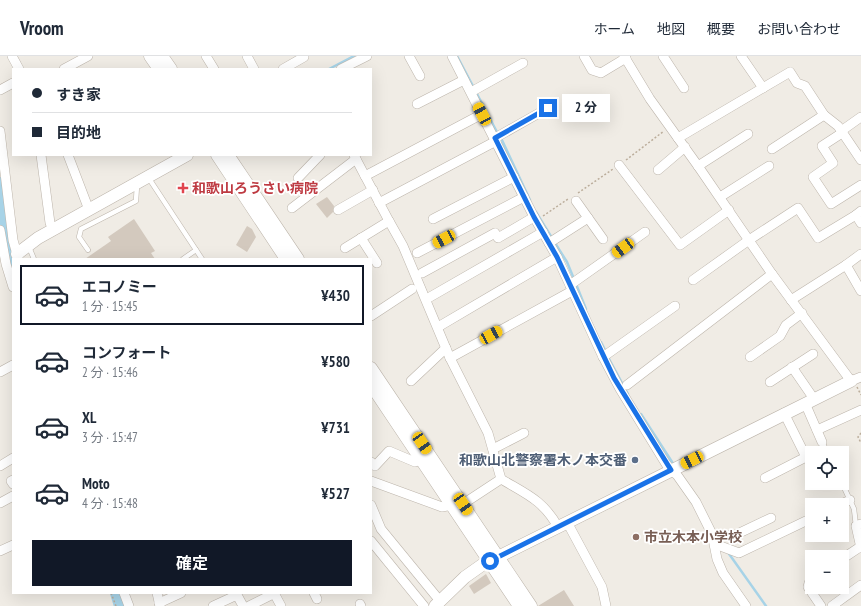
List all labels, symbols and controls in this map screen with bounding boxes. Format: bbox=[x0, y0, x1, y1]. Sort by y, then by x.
text: Vroom bbox=[20, 16, 64, 40]
text: ホーム bbox=[593, 20, 635, 38]
text: 地図 bbox=[657, 20, 685, 38]
text: 概要 bbox=[707, 20, 735, 38]
text: お問い合わせ bbox=[757, 20, 841, 38]
text: すき家 bbox=[56, 85, 101, 104]
callout: 2 分 bbox=[562, 94, 610, 122]
route end bbox=[539, 99, 557, 117]
text: 2 分 bbox=[575, 99, 597, 116]
car bbox=[471, 101, 493, 127]
text: 目的地 bbox=[56, 123, 101, 142]
place label: 和歌山ろうさい病院 bbox=[192, 179, 318, 197]
marker: 和歌山ろうさい病院 bbox=[177, 182, 189, 194]
car bbox=[431, 228, 457, 250]
car bbox=[610, 236, 636, 260]
icon: car bbox=[34, 277, 70, 313]
text: エコノミー bbox=[82, 277, 157, 296]
text: ¥430 bbox=[321, 286, 350, 305]
text: 1 分 · 15:45 bbox=[82, 298, 138, 315]
car bbox=[478, 324, 504, 346]
icon: car bbox=[34, 343, 70, 379]
text: コンフォート bbox=[82, 343, 172, 362]
text: ¥580 bbox=[321, 352, 350, 371]
text: 2 分 · 15:46 bbox=[82, 364, 138, 381]
text: XL bbox=[82, 408, 96, 427]
icon: car bbox=[34, 409, 70, 445]
text: ¥731 bbox=[321, 418, 350, 437]
text: 3 分 · 15:47 bbox=[82, 429, 138, 446]
car bbox=[410, 430, 434, 456]
map controls bbox=[805, 446, 849, 594]
button: locate bbox=[805, 446, 849, 490]
car bbox=[679, 449, 705, 471]
place label: 和歌山北警察署木ノ本交番 bbox=[459, 451, 627, 469]
marker: 和歌山北警察署木ノ本交番 bbox=[630, 455, 640, 465]
text: Moto bbox=[82, 474, 110, 493]
icon: car bbox=[34, 475, 70, 511]
text: ¥527 bbox=[321, 484, 350, 503]
car bbox=[451, 491, 475, 517]
text: 4 分 · 15:48 bbox=[82, 495, 138, 512]
button: + bbox=[805, 498, 849, 542]
place label: 市立木本小学校 bbox=[644, 528, 742, 546]
marker: 市立木本小学校 bbox=[631, 532, 641, 542]
button: 確定 bbox=[32, 540, 352, 586]
button: − bbox=[805, 550, 849, 594]
route start bbox=[481, 552, 499, 570]

